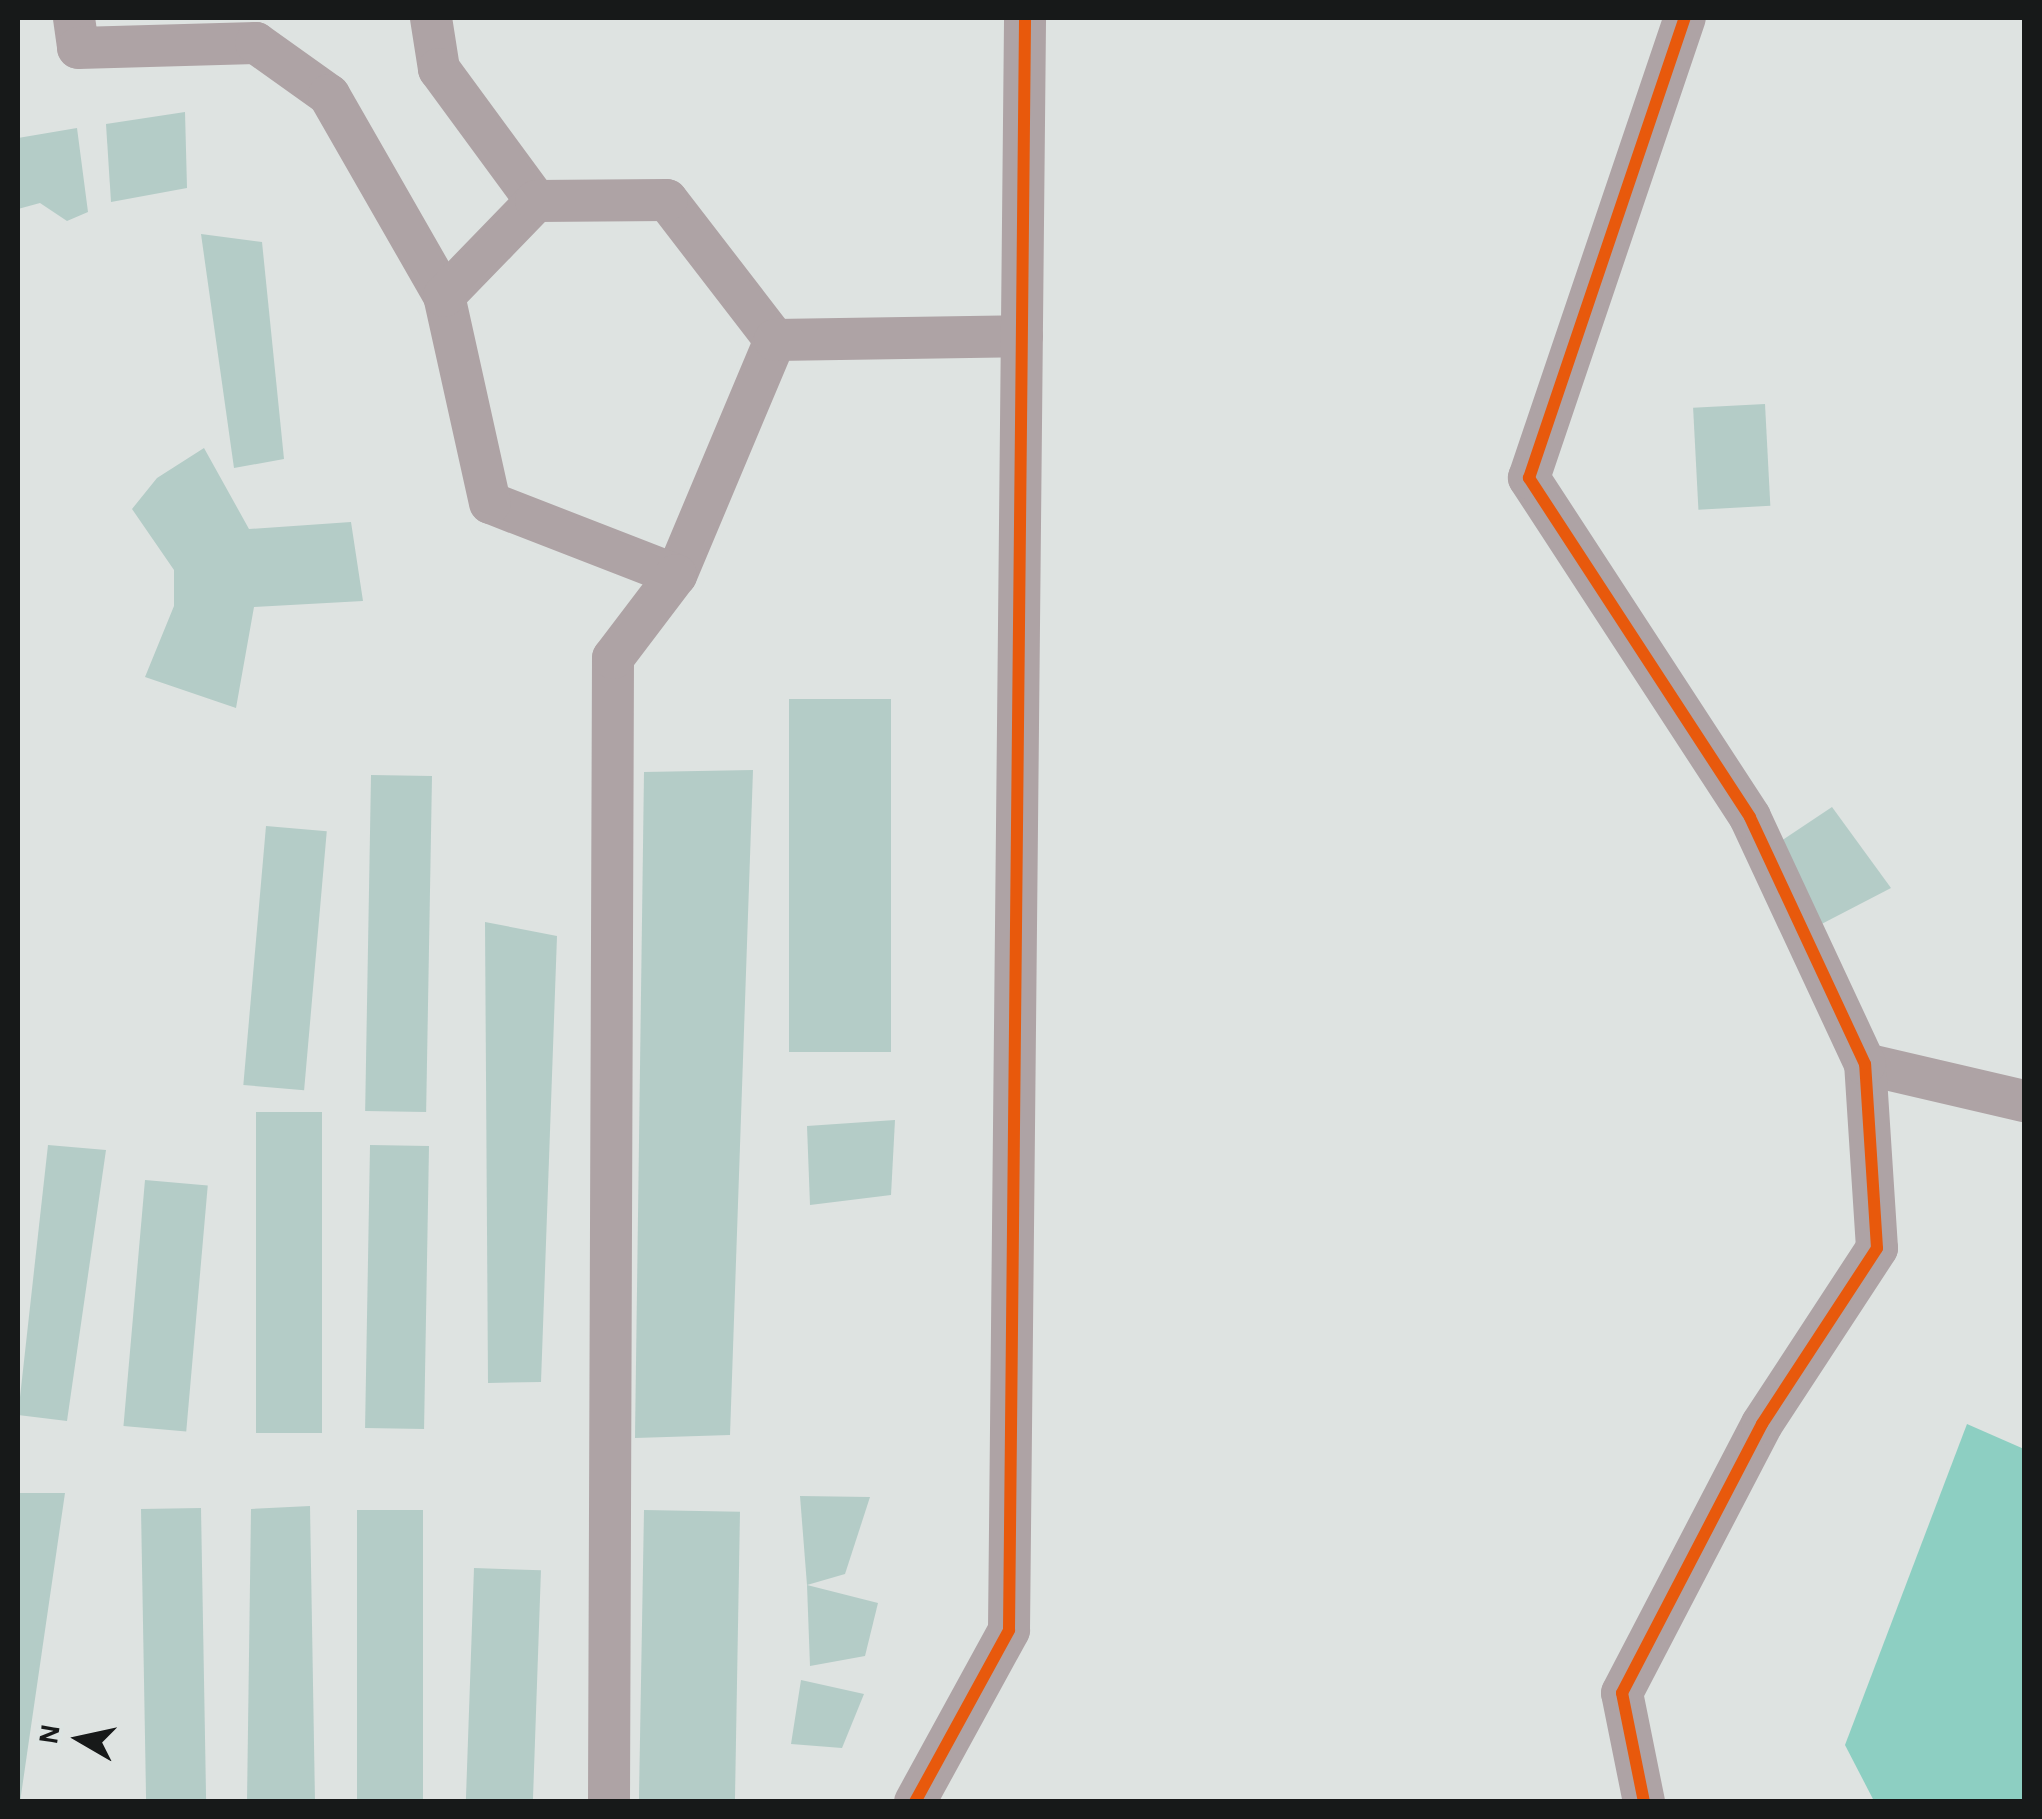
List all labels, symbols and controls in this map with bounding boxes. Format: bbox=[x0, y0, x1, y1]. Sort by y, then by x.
north arrow bbox=[30, 1689, 130, 1789]
text: N bbox=[35, 1723, 66, 1746]

